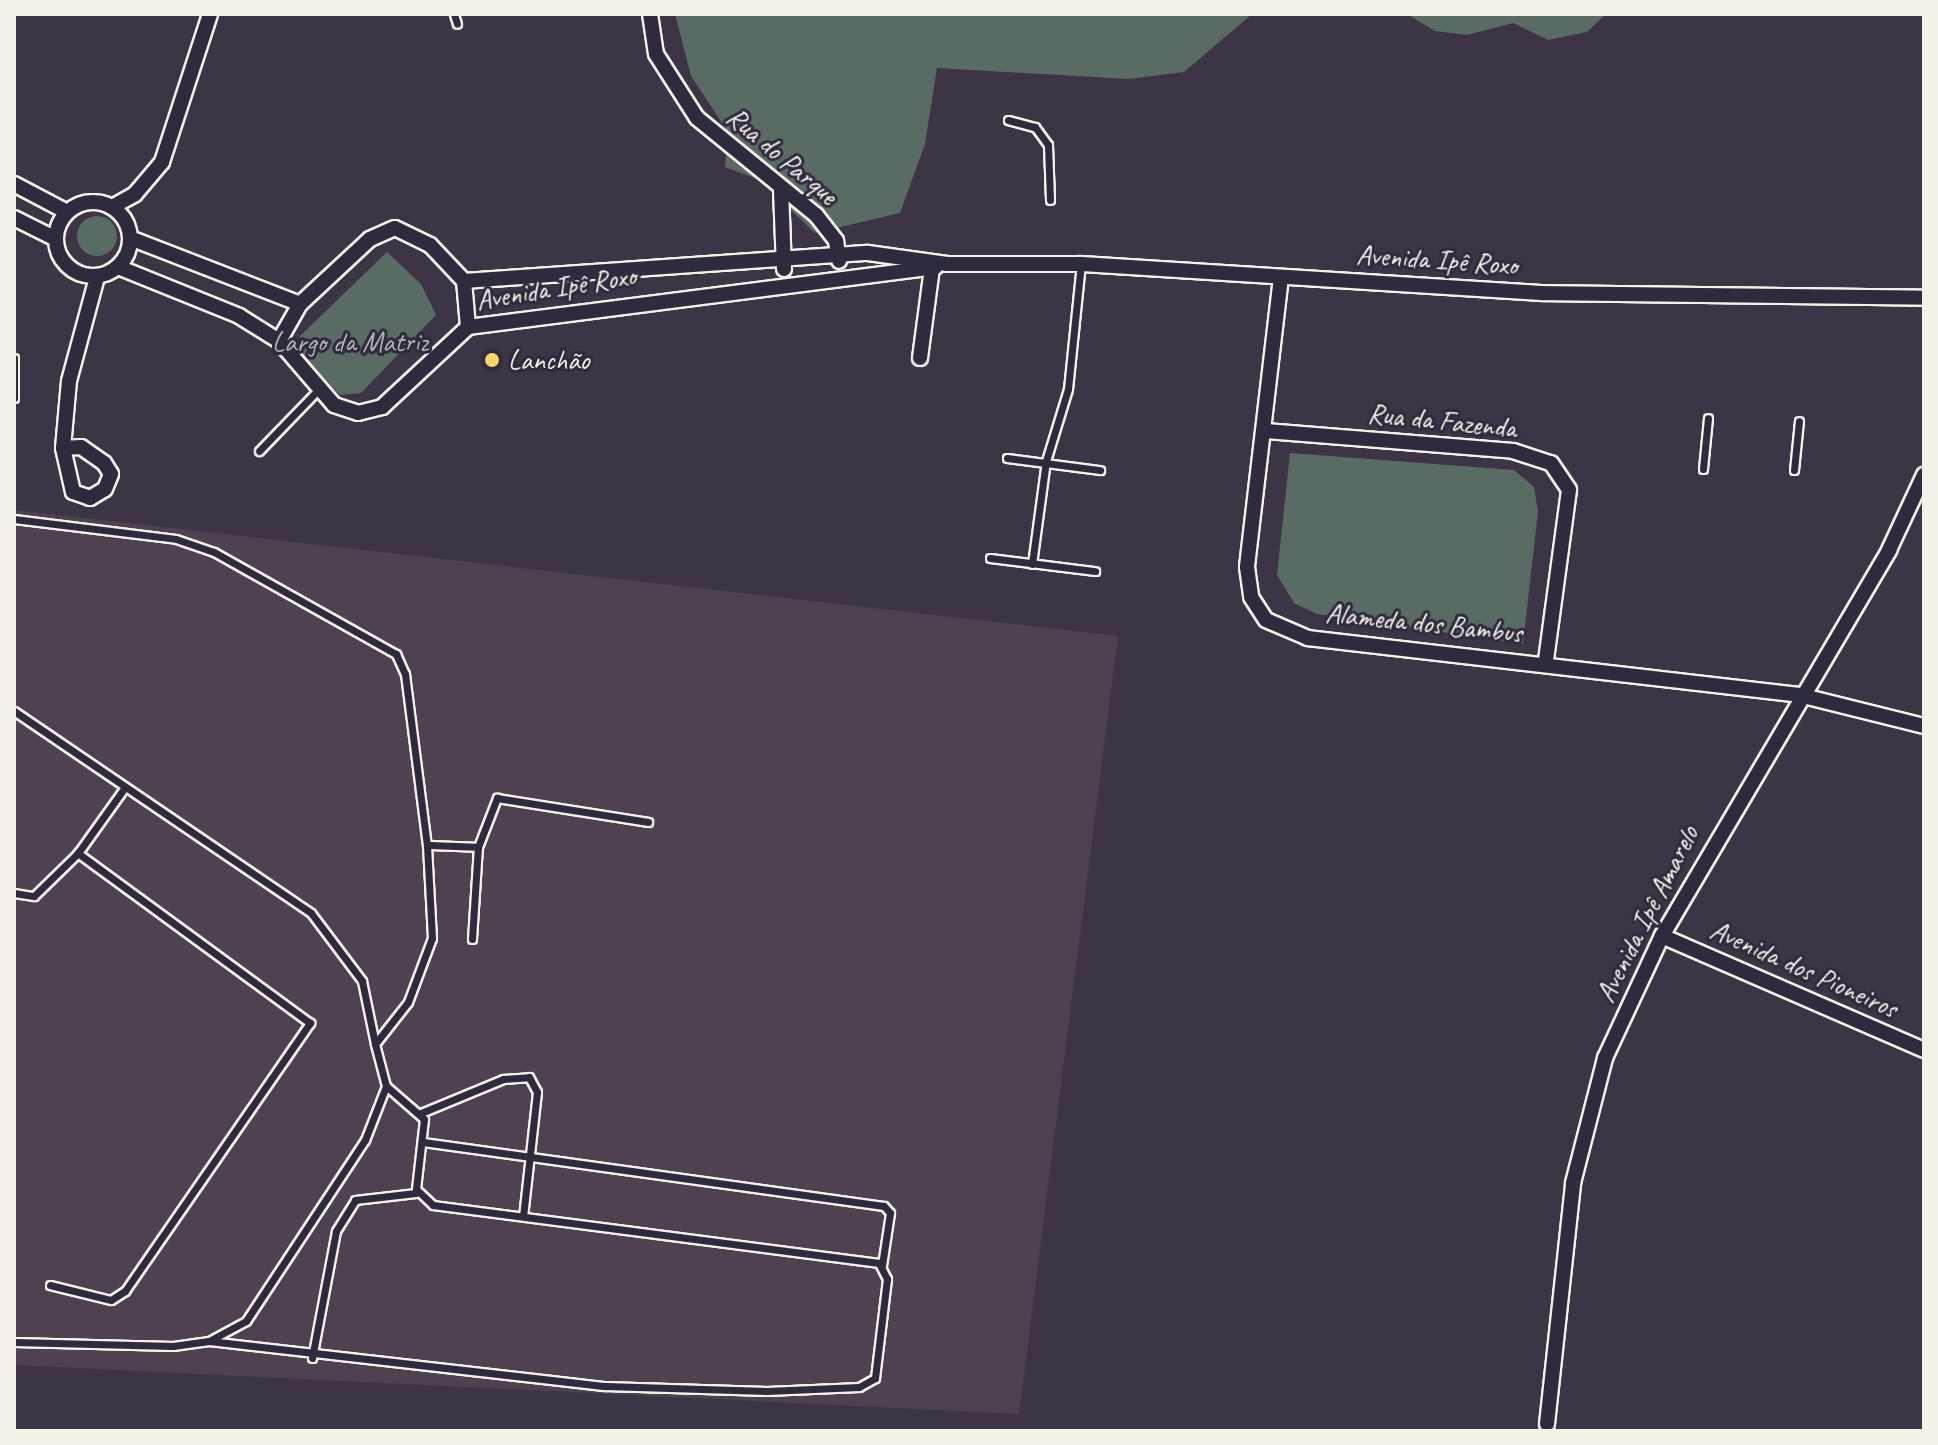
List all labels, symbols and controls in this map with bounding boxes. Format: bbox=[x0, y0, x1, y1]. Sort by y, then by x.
street label: Rua do Parque bbox=[720, 100, 844, 212]
street label: Avenida Ipê Roxo bbox=[1355, 238, 1519, 282]
street label: Avenida Ipê Roxo bbox=[474, 259, 638, 317]
park label: Largo da Matriz bbox=[272, 325, 428, 359]
place label: Lanchão bbox=[508, 343, 589, 377]
marker: Lanchão bbox=[483, 351, 501, 369]
street label: Rua da Fazenda bbox=[1366, 396, 1518, 446]
street label: Alameda dos Bambus bbox=[1324, 596, 1524, 650]
street label: Avenida Ipê Amarelo bbox=[1588, 820, 1706, 1008]
street label: Avenida dos Pioneiros bbox=[1705, 913, 1903, 1025]

